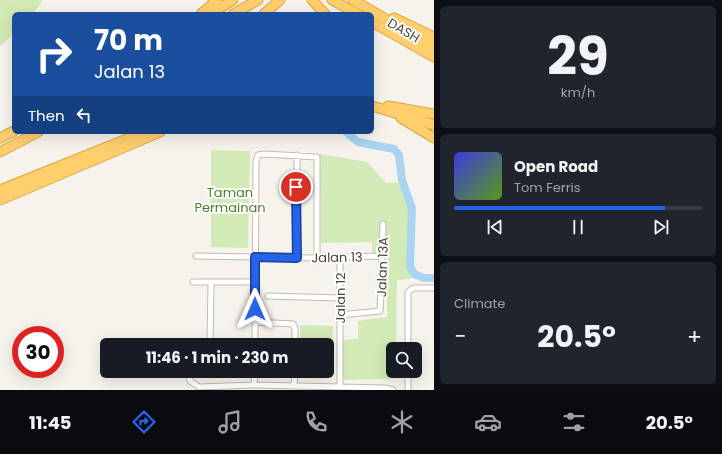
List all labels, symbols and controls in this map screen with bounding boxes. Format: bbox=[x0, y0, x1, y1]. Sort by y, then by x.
street label: DASH bbox=[384, 13, 423, 47]
text: 29 bbox=[547, 20, 609, 93]
text: 70 m bbox=[94, 21, 163, 60]
icon: right bbox=[28, 28, 80, 80]
text: Jalan 13 bbox=[94, 59, 165, 84]
text: km/h bbox=[561, 83, 595, 102]
icon: left bbox=[73, 104, 95, 126]
text: Then bbox=[28, 105, 65, 126]
text: Open Road bbox=[514, 156, 598, 177]
pin bbox=[279, 170, 313, 204]
icon: arrive bbox=[285, 176, 307, 198]
text: Tom Ferris bbox=[514, 178, 581, 197]
park label: Taman Permainan bbox=[194, 183, 266, 217]
icon: previous bbox=[484, 216, 506, 238]
icon: pause bbox=[567, 216, 589, 238]
icon: next bbox=[650, 216, 672, 238]
street label: Jalan 13A bbox=[372, 236, 393, 297]
street label: Jalan 13 bbox=[311, 248, 363, 267]
street label: Jalan 12 bbox=[331, 272, 350, 324]
position arrow bbox=[234, 288, 276, 330]
text: Climate bbox=[454, 294, 505, 313]
text: 20.5° bbox=[537, 315, 616, 358]
text: − bbox=[454, 321, 466, 352]
text: + bbox=[687, 321, 702, 352]
speed limit sign: 30 bbox=[12, 326, 64, 378]
map controls bbox=[386, 342, 422, 378]
button: search bbox=[386, 342, 422, 378]
text: 11:46 · 1 min · 230 m bbox=[146, 347, 288, 368]
icon: directions bbox=[130, 408, 158, 436]
icon: music bbox=[216, 408, 244, 436]
icon: phone bbox=[302, 408, 330, 436]
icon: climate bbox=[388, 408, 416, 436]
icon: car bbox=[474, 408, 502, 436]
icon: filters bbox=[560, 408, 588, 436]
text: 11:45 bbox=[29, 410, 72, 435]
text: 20.5° bbox=[646, 410, 693, 435]

